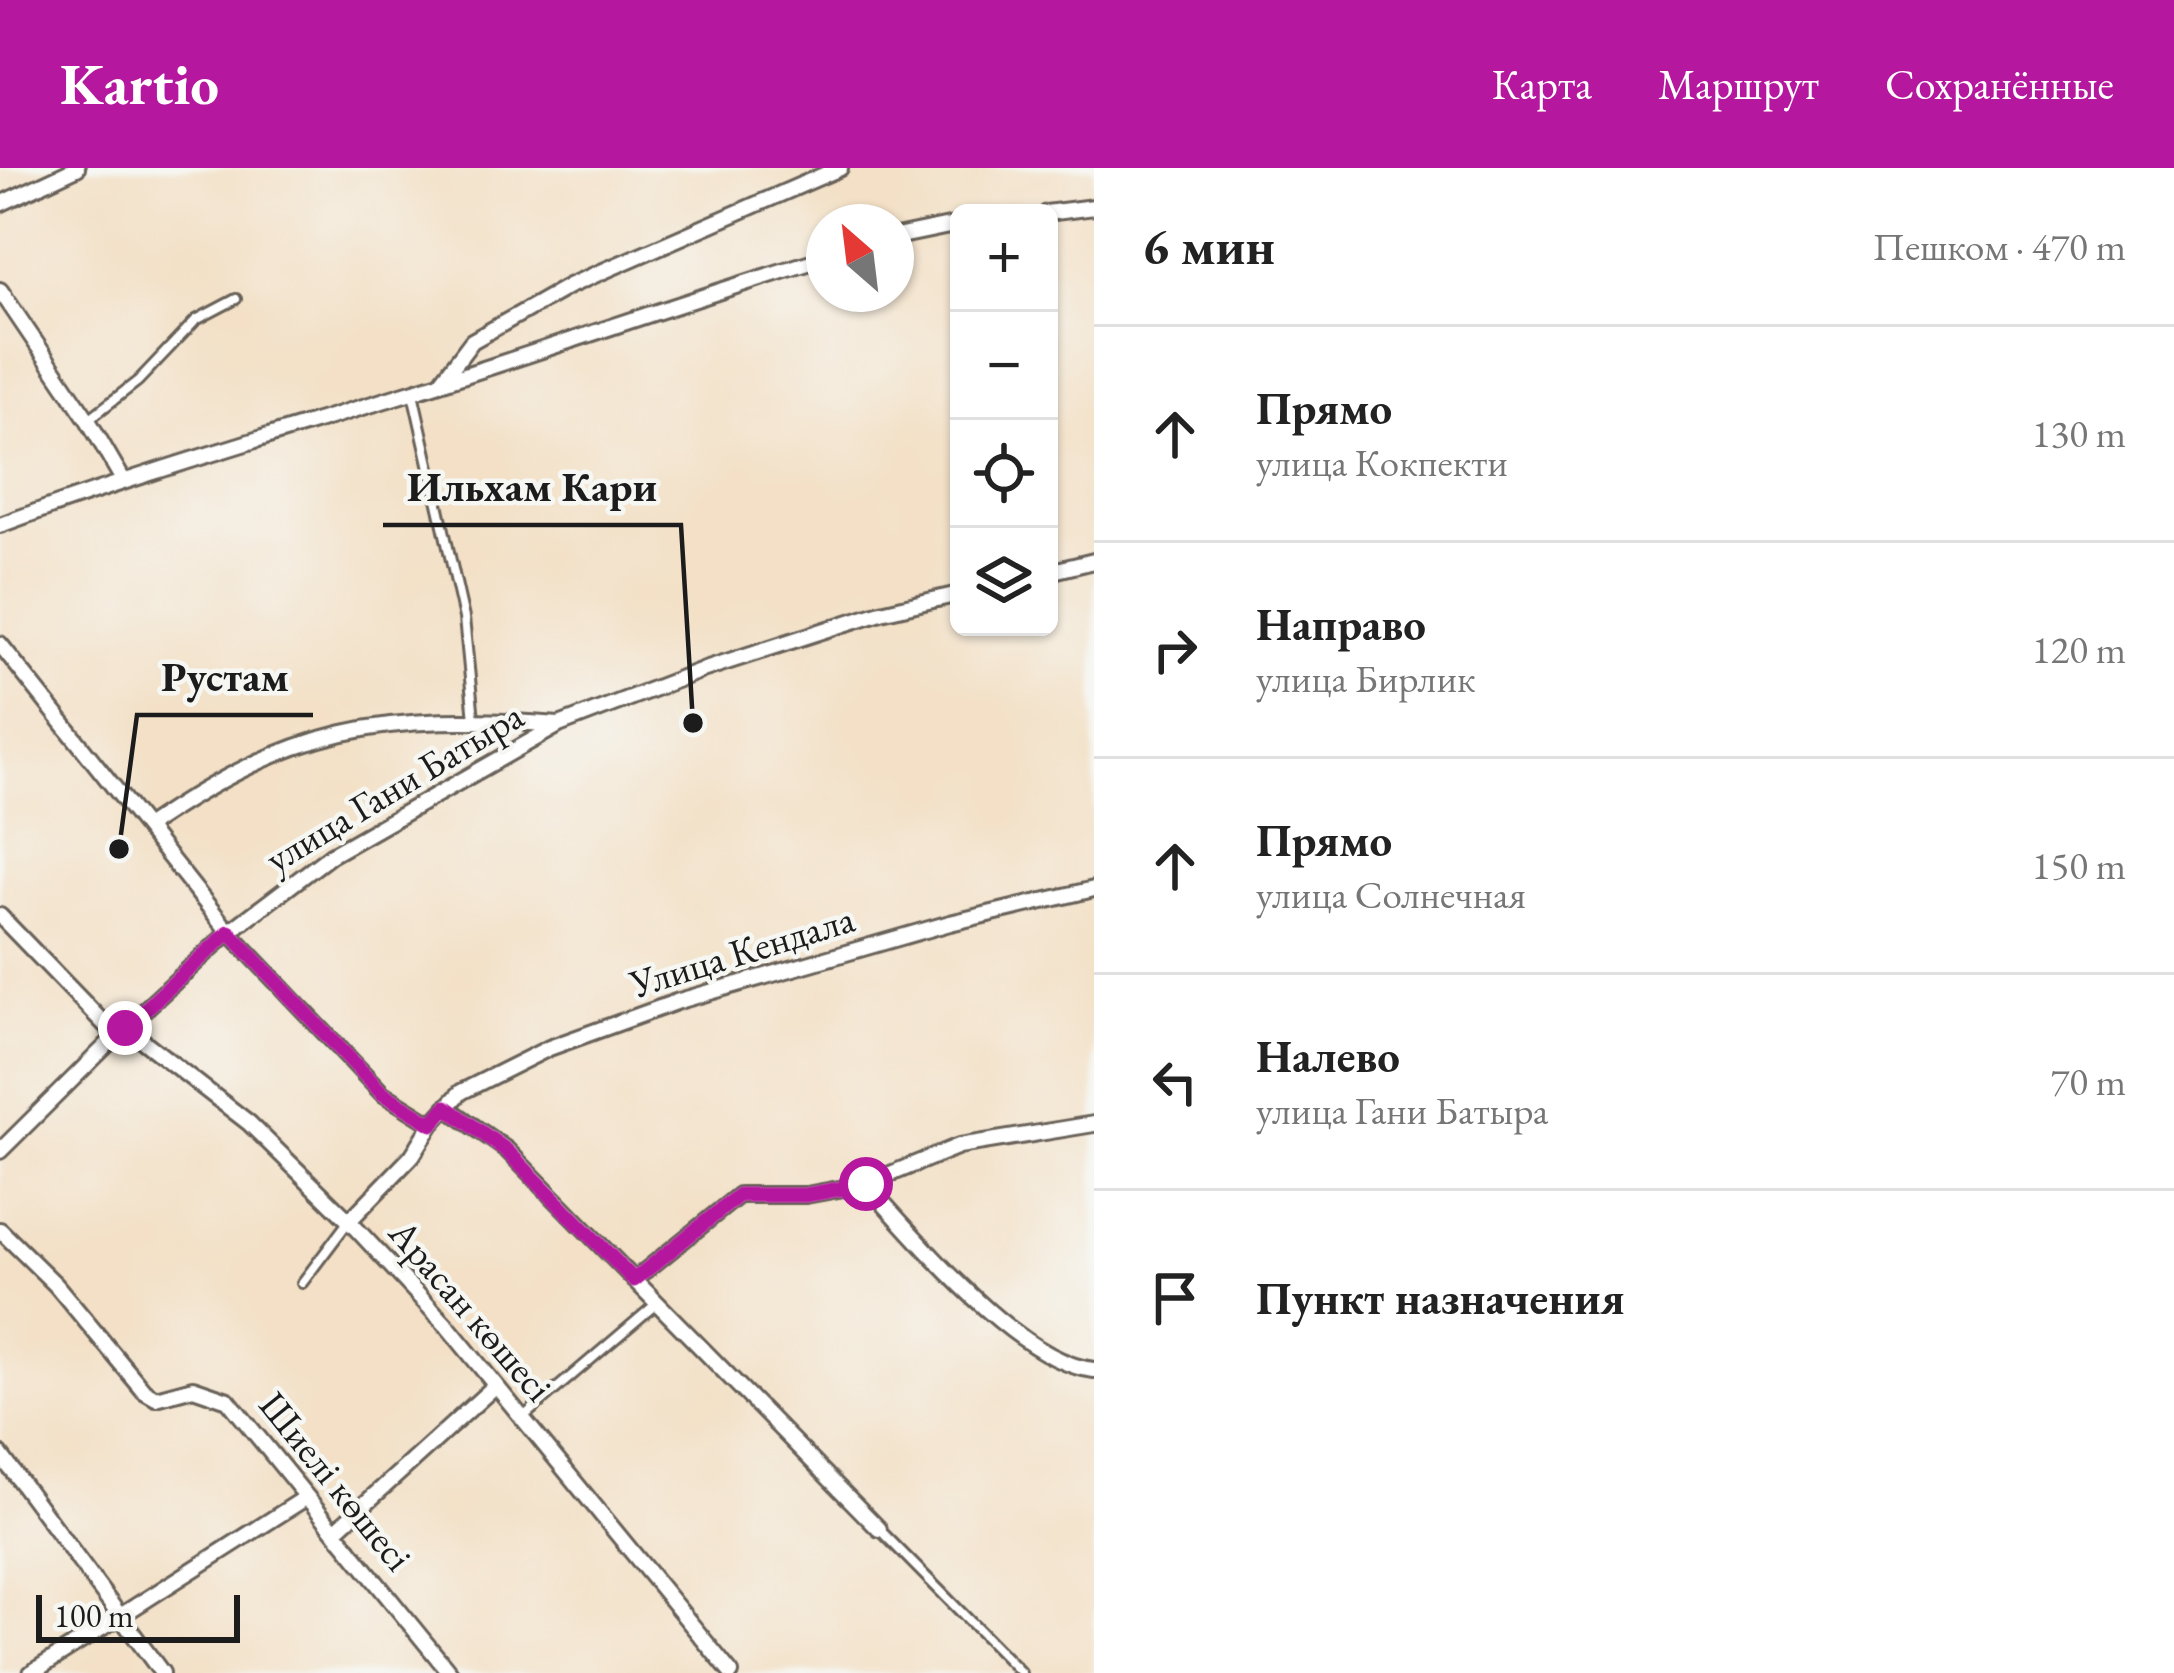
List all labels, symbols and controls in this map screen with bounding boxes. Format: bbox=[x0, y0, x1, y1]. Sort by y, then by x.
text: Kartio bbox=[60, 47, 219, 121]
text: Карта bbox=[1492, 57, 1592, 112]
text: Маршрут bbox=[1658, 57, 1819, 112]
text: Сохранённые bbox=[1885, 57, 2114, 112]
north arrow bbox=[806, 204, 914, 312]
map controls bbox=[950, 204, 1058, 636]
button: + bbox=[950, 204, 1058, 312]
text: 6 мин bbox=[1142, 213, 1275, 279]
text: Пешком · 470 m bbox=[1873, 221, 2126, 272]
button: − bbox=[950, 312, 1058, 420]
text: Прямо bbox=[1256, 379, 1392, 437]
icon: ahead bbox=[1142, 401, 1208, 467]
text: 130 m bbox=[2032, 408, 2126, 459]
button: locate bbox=[950, 420, 1058, 528]
text: улица Кокпекти bbox=[1256, 437, 1508, 488]
callout: Ильхам Кари bbox=[383, 447, 681, 525]
text: Ильхам Кари bbox=[407, 459, 657, 514]
button: layers bbox=[950, 528, 1058, 636]
text: Направо bbox=[1256, 595, 1426, 653]
icon: right bbox=[1142, 617, 1208, 683]
text: 120 m bbox=[2032, 624, 2126, 675]
callout: Рустам bbox=[137, 637, 313, 715]
text: Рустам bbox=[161, 649, 289, 704]
text: улица Бирлик bbox=[1256, 653, 1476, 704]
street label: улица Гани Батыра bbox=[256, 690, 533, 884]
text: Прямо bbox=[1256, 811, 1392, 869]
icon: ahead bbox=[1142, 833, 1208, 899]
text: 150 m bbox=[2032, 840, 2126, 891]
text: улица Солнечная bbox=[1256, 869, 1526, 920]
street label: Улица Кендала bbox=[623, 893, 861, 1010]
route end bbox=[98, 1001, 152, 1055]
text: Налево bbox=[1256, 1027, 1400, 1085]
icon: left bbox=[1142, 1049, 1208, 1115]
text: 70 m bbox=[2050, 1056, 2126, 1107]
text: улица Гани Батыра bbox=[1256, 1085, 1548, 1136]
route start bbox=[839, 1157, 893, 1211]
street label: Арасан көшесі bbox=[377, 1207, 564, 1412]
icon: arrive bbox=[1142, 1265, 1208, 1331]
text: Пункт назначения bbox=[1256, 1269, 1625, 1327]
street label: Шиелі көшесі bbox=[248, 1381, 424, 1581]
scale bar bbox=[36, 1589, 240, 1642]
text: 100 m bbox=[54, 1594, 134, 1637]

